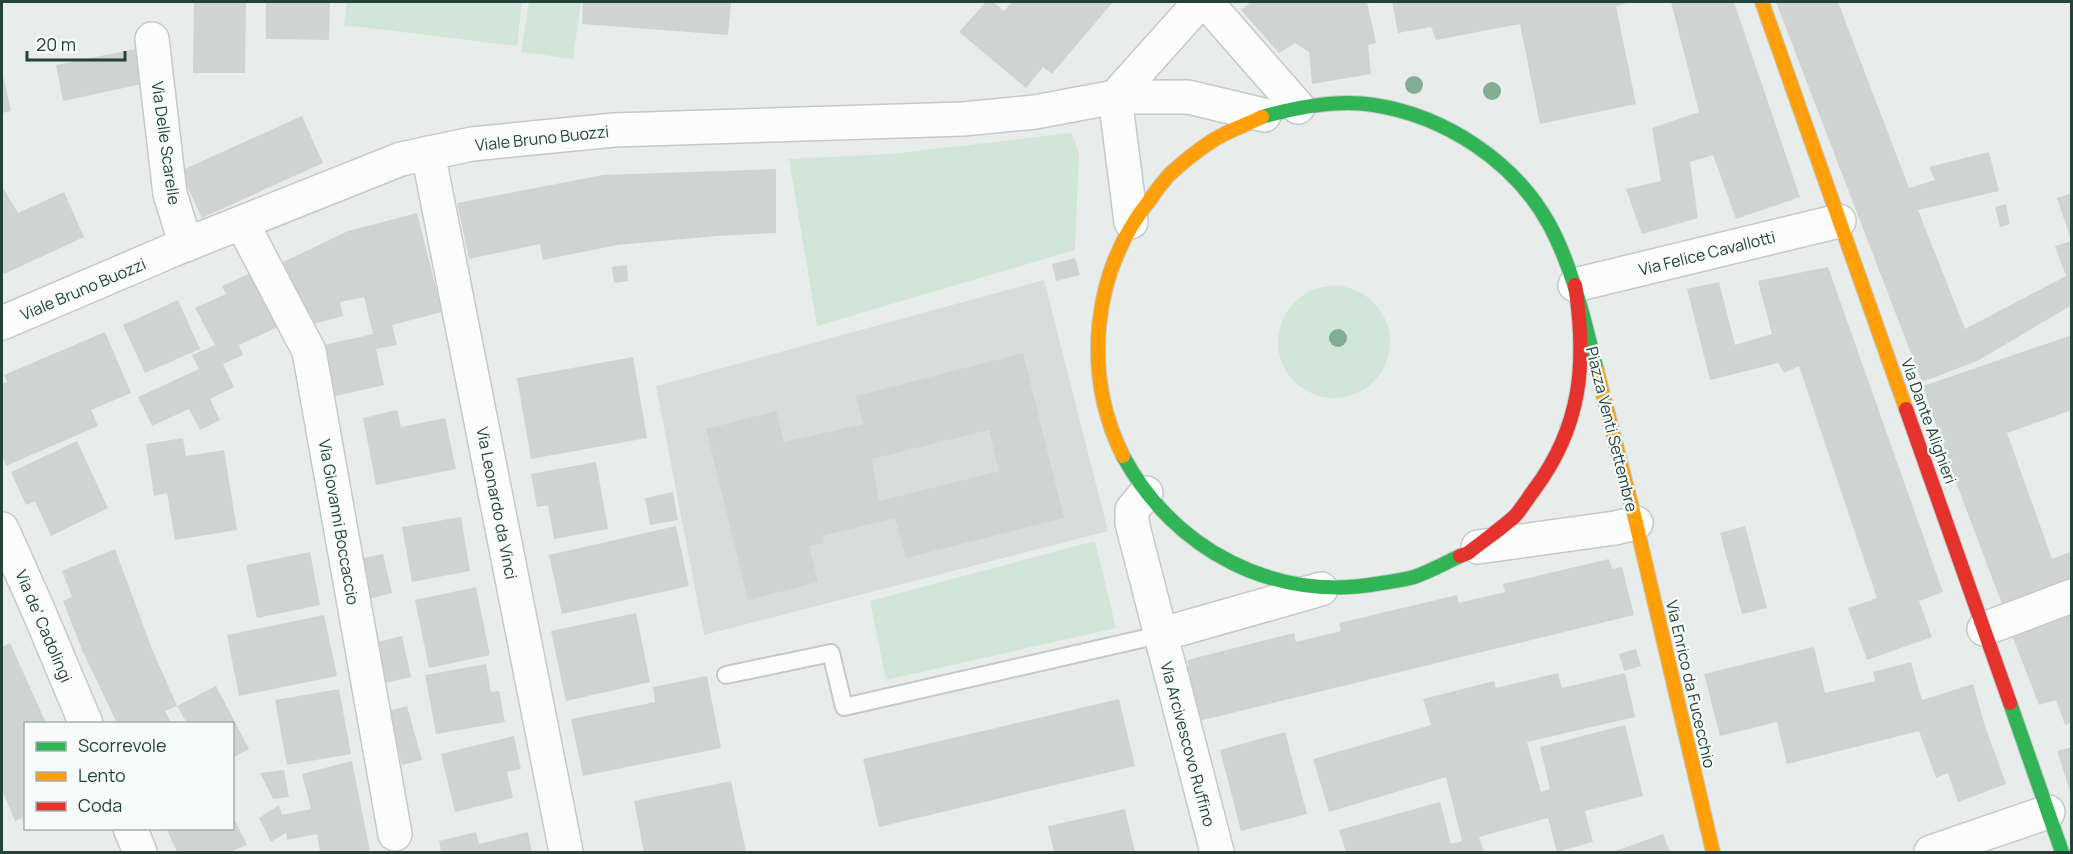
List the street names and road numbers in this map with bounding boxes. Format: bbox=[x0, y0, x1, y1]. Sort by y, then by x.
street label: Via Delle Scarelle bbox=[146, 80, 186, 206]
street label: Viale Bruno Buozzi bbox=[474, 120, 610, 156]
street label: Via Felice Cavallotti bbox=[1636, 225, 1778, 281]
street label: Viale Bruno Buozzi bbox=[17, 253, 149, 325]
street label: Piazza Venti Settembre bbox=[1581, 344, 1643, 514]
street label: Via Dante Alighieri bbox=[1896, 355, 1962, 487]
street label: Via Leonardo da Vinci bbox=[471, 425, 523, 581]
street label: Via Giovanni Boccaccio bbox=[314, 437, 364, 607]
street label: Via de' Cadolingi bbox=[10, 566, 78, 686]
street label: Via Enrico da Fucecchio bbox=[1661, 598, 1721, 770]
street label: Via Arcivescovo Ruffino bbox=[1155, 659, 1221, 829]

